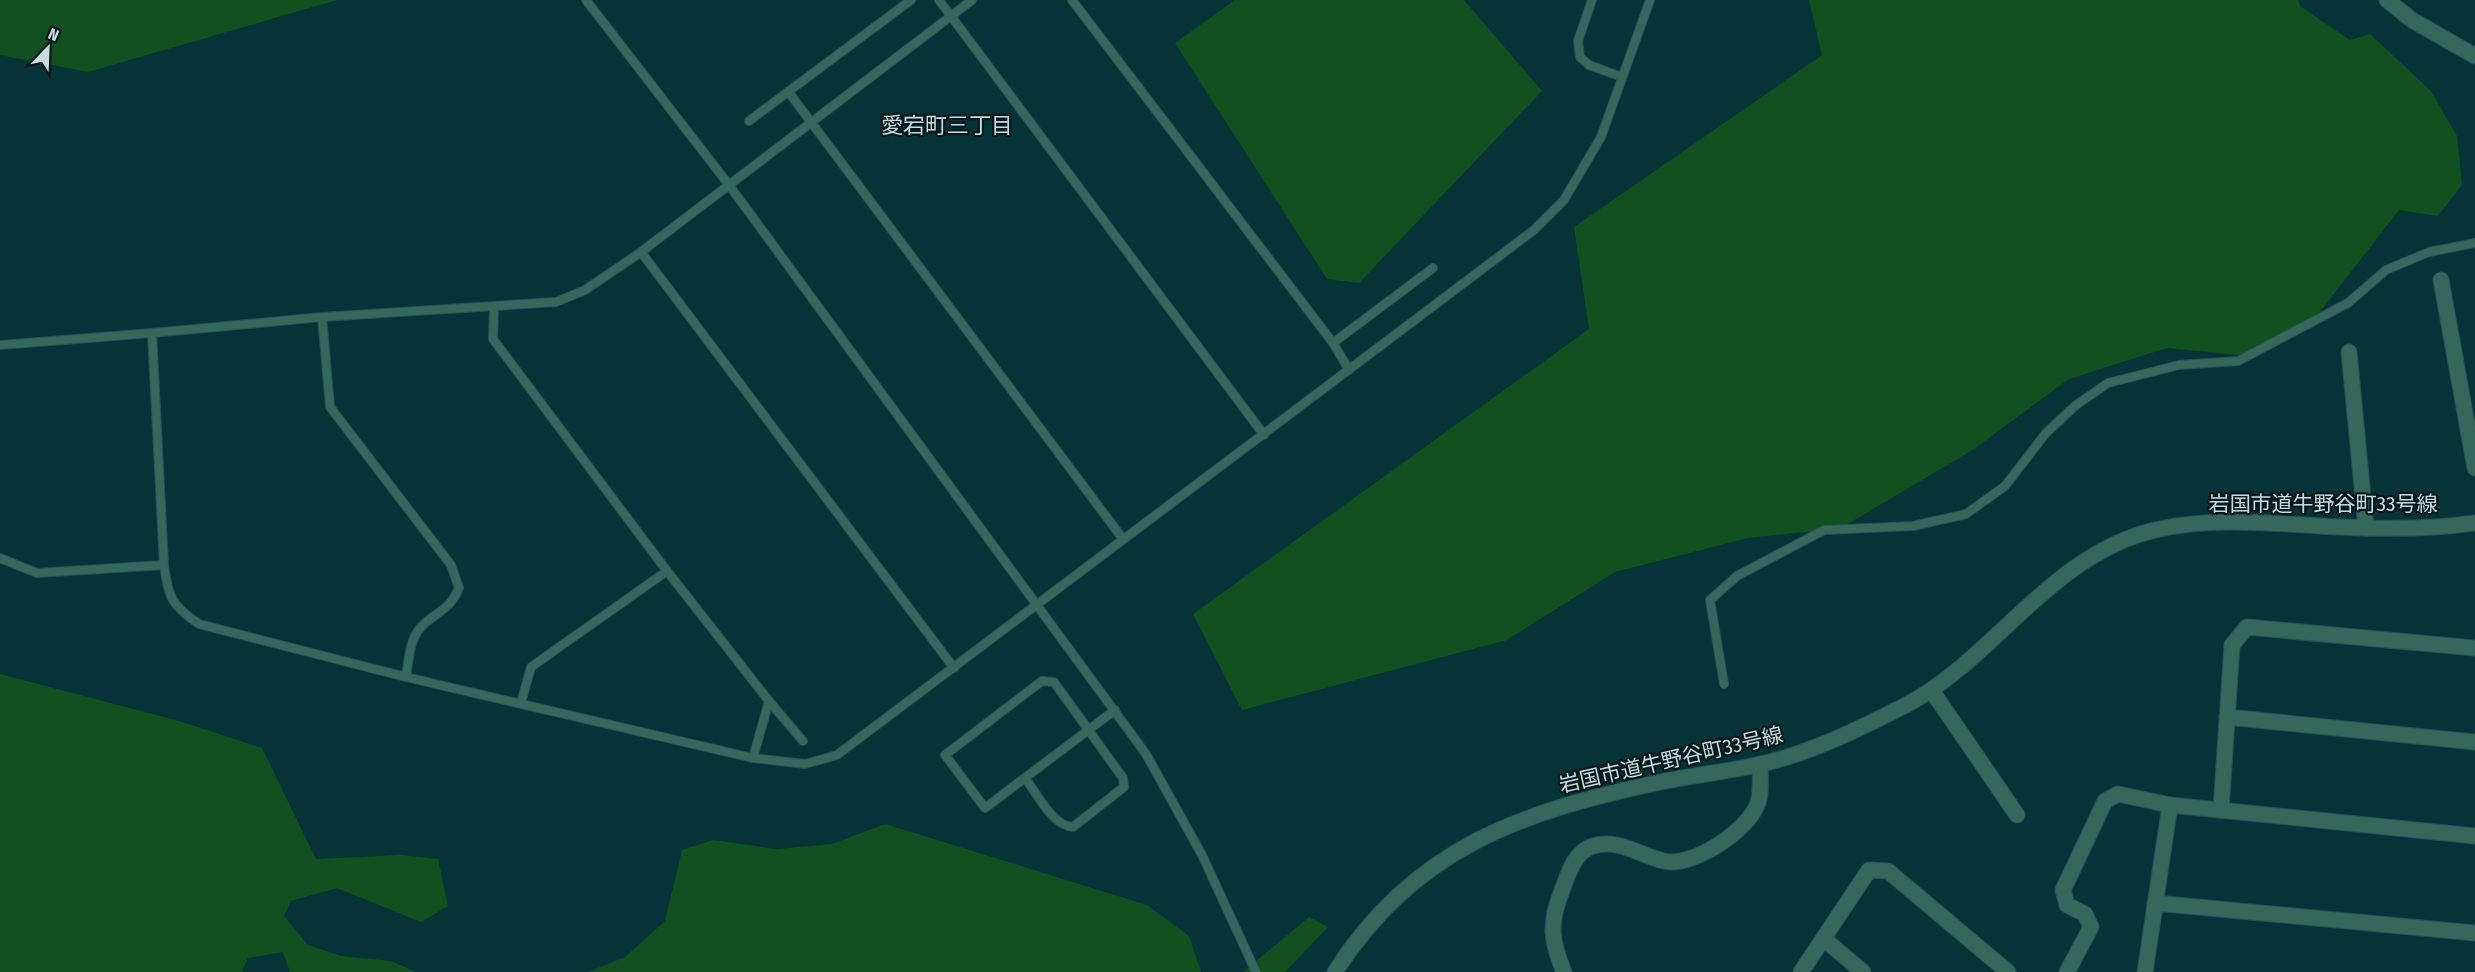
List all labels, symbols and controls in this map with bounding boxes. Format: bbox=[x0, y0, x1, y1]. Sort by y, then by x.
north arrow bbox=[18, 18, 78, 78]
text: N bbox=[46, 24, 62, 45]
district label: 愛宕町三丁目 bbox=[881, 112, 1013, 139]
street label: 岩国市道牛野谷町33号線 bbox=[2209, 491, 2437, 517]
street label: 岩国市道牛野谷町33号線 bbox=[1557, 722, 1785, 798]

